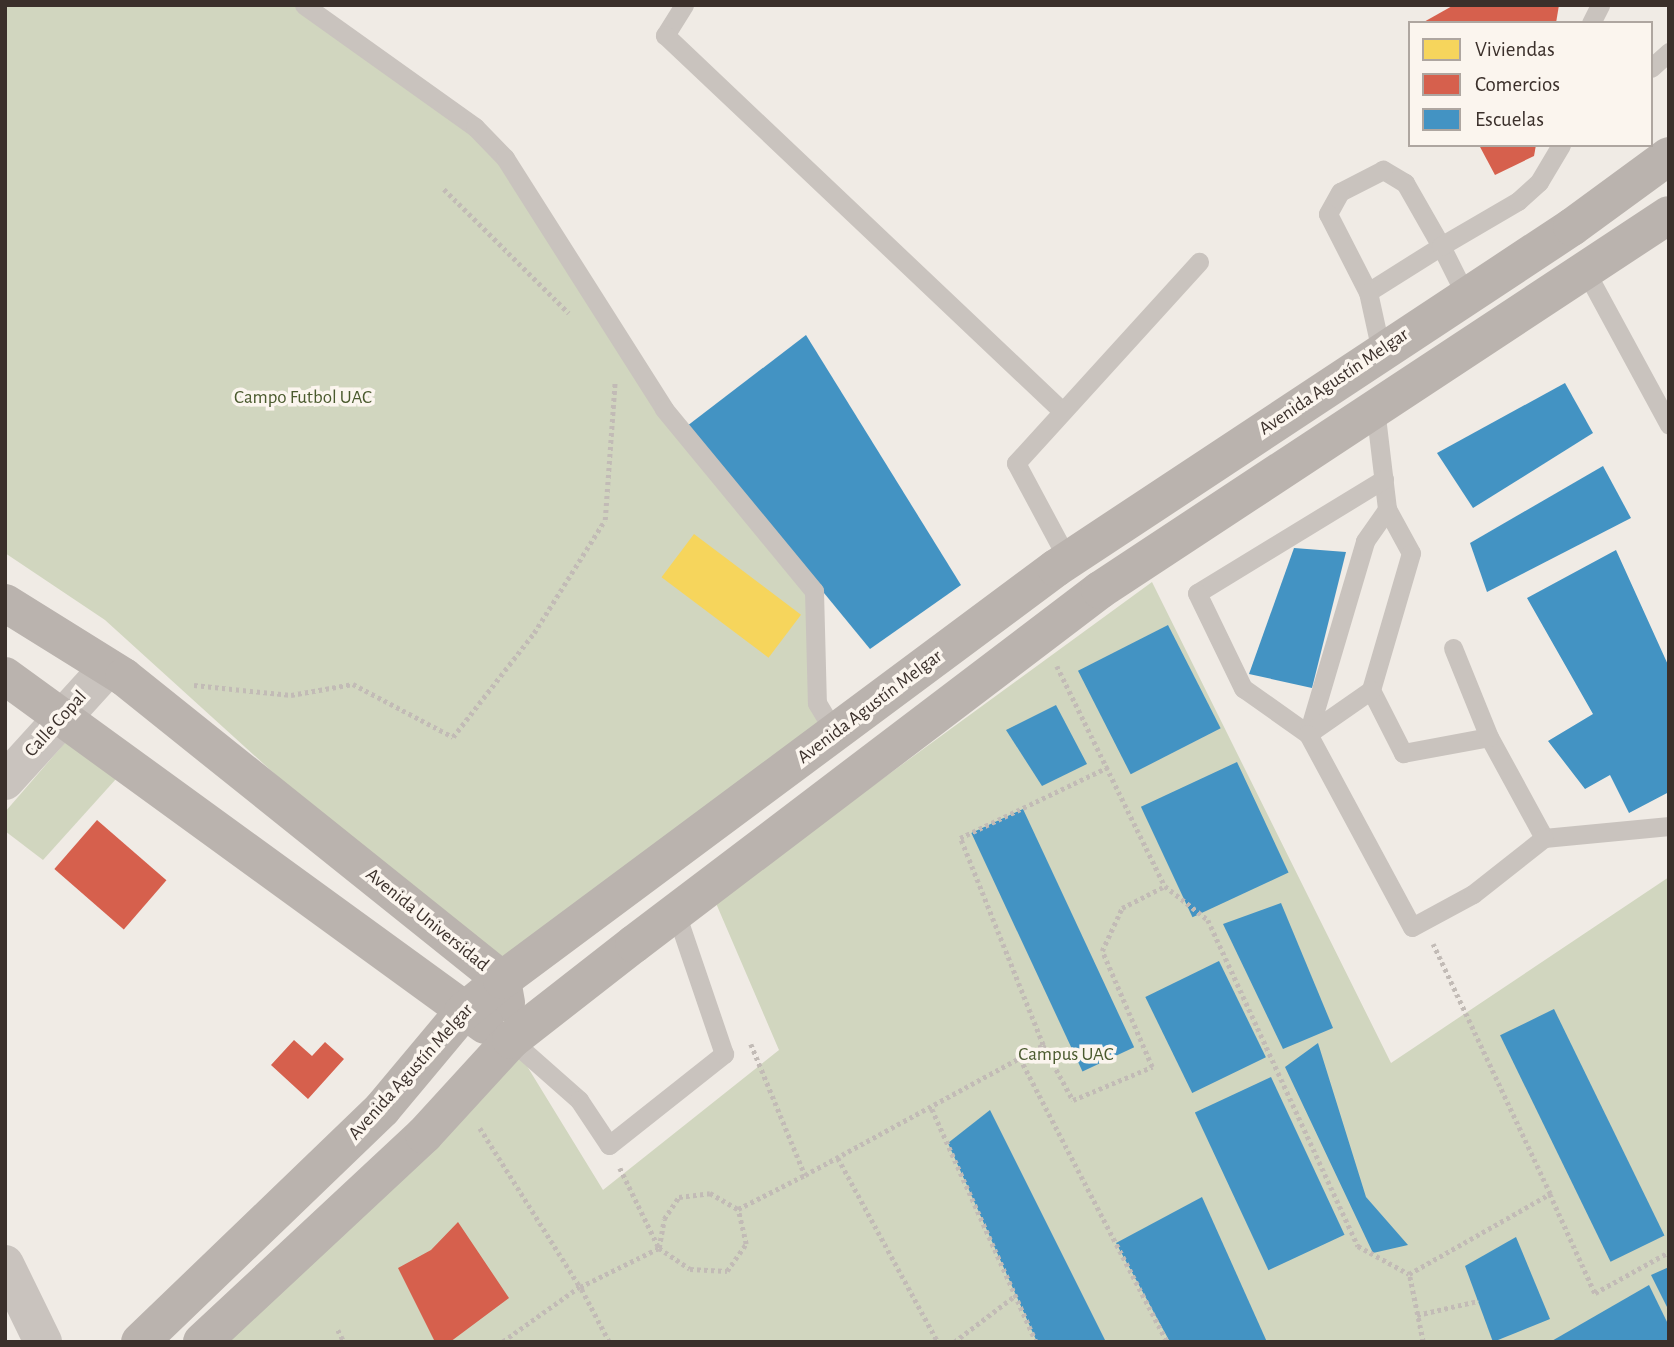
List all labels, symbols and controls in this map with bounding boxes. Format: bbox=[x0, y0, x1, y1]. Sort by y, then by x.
legend bbox=[1408, 21, 1653, 147]
text: Viviendas bbox=[1475, 39, 1555, 60]
text: Comercios bbox=[1475, 74, 1560, 95]
text: Escuelas bbox=[1475, 109, 1544, 130]
street label: Avenida Agustín Melgar bbox=[1255, 323, 1413, 441]
park label: Campo Futbol UAC bbox=[234, 387, 372, 409]
street label: Avenida Agustín Melgar bbox=[793, 645, 947, 769]
street label: Calle Copal bbox=[20, 686, 92, 762]
street label: Avenida Universidad bbox=[361, 863, 493, 977]
street label: Avenida Agustín Melgar bbox=[344, 999, 478, 1145]
park label: Campus UAC bbox=[1018, 1044, 1114, 1066]

